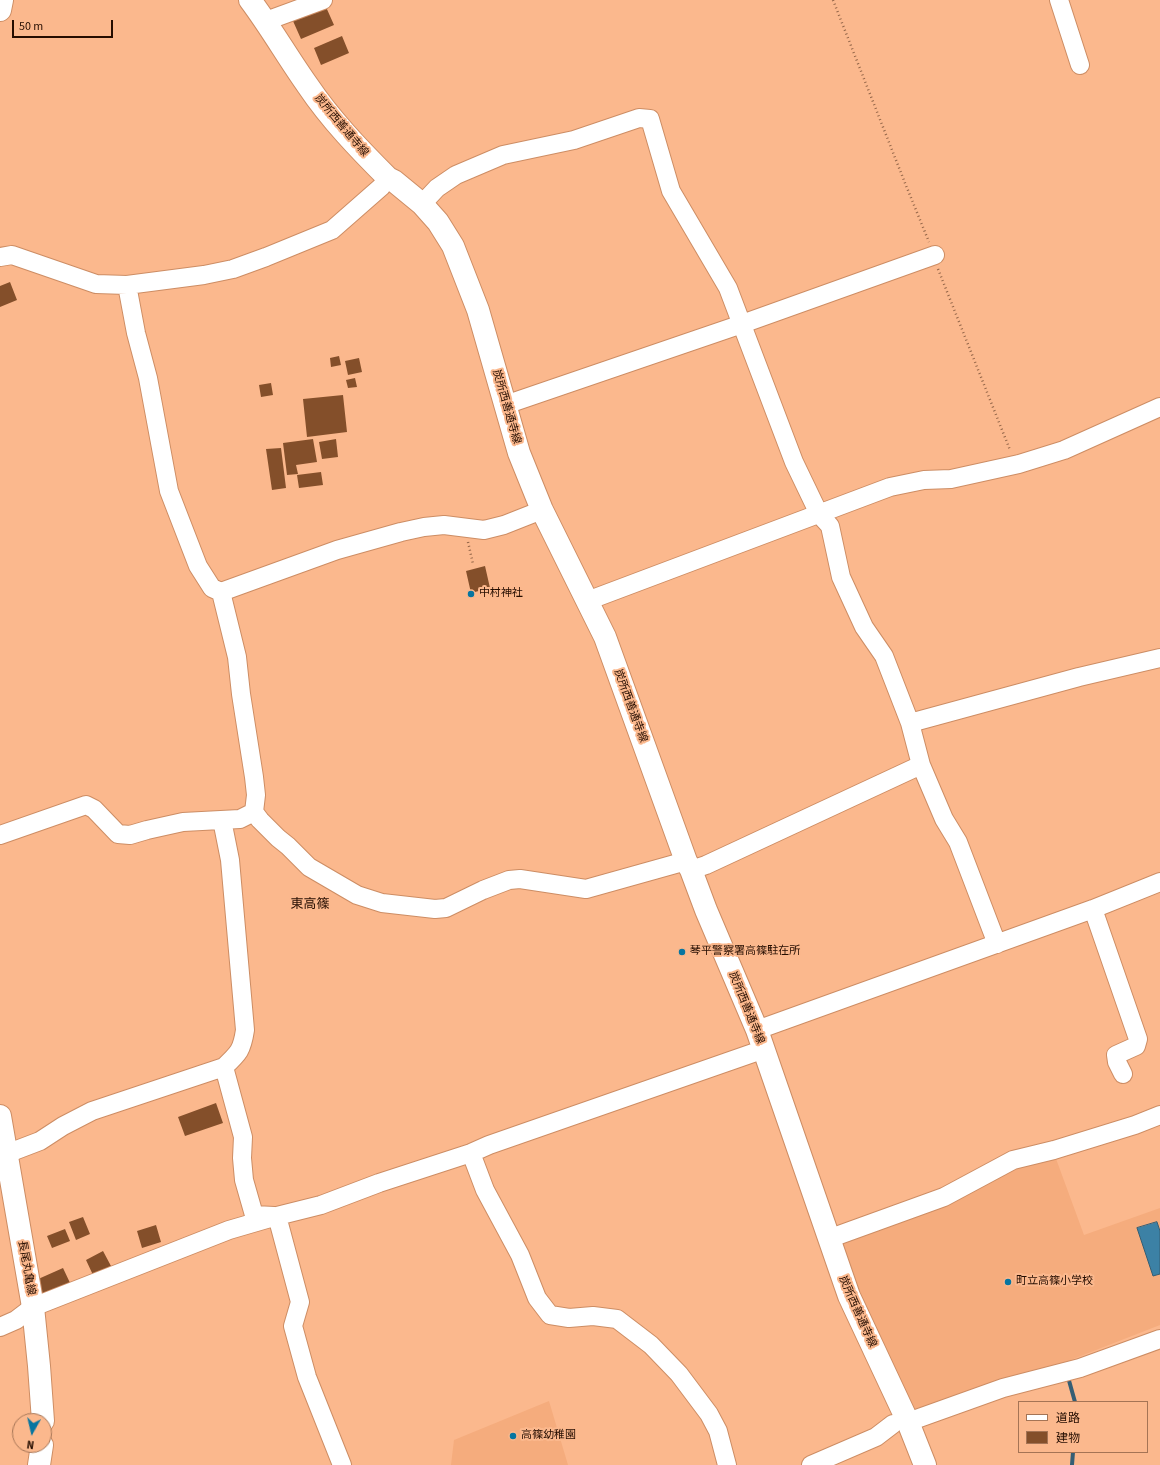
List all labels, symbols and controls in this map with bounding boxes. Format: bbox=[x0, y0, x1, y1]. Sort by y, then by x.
scale bar bbox=[14, 12, 115, 38]
text: 50 m bbox=[19, 18, 43, 35]
street label: 炭所西善通寺線 bbox=[311, 92, 371, 160]
street label: 炭所西善通寺線 bbox=[489, 368, 523, 446]
place label: 中村神社 bbox=[479, 587, 523, 601]
marker: 中村神社 bbox=[466, 589, 476, 599]
street label: 炭所西善通寺線 bbox=[611, 668, 649, 744]
district label: 東高篠 bbox=[291, 897, 329, 913]
place label: 琴平警察署高篠駐在所 bbox=[690, 945, 800, 959]
marker: 琴平警察署高篠駐在所 bbox=[677, 947, 687, 957]
street label: 炭所西善通寺線 bbox=[725, 970, 767, 1046]
street label: 長尾丸亀線 bbox=[15, 1240, 37, 1296]
street label: 炭所西善通寺線 bbox=[835, 1274, 879, 1350]
place label: 町立高篠小学校 bbox=[1016, 1275, 1093, 1289]
marker: 町立高篠小学校 bbox=[1003, 1277, 1013, 1287]
legend bbox=[1018, 1401, 1148, 1453]
text: 道路 bbox=[1056, 1410, 1080, 1427]
north arrow bbox=[12, 1413, 52, 1453]
place label: 高篠幼稚園 bbox=[521, 1429, 576, 1443]
text: 建物 bbox=[1056, 1430, 1080, 1447]
marker: 高篠幼稚園 bbox=[508, 1431, 518, 1441]
text: N bbox=[26, 1436, 35, 1452]

